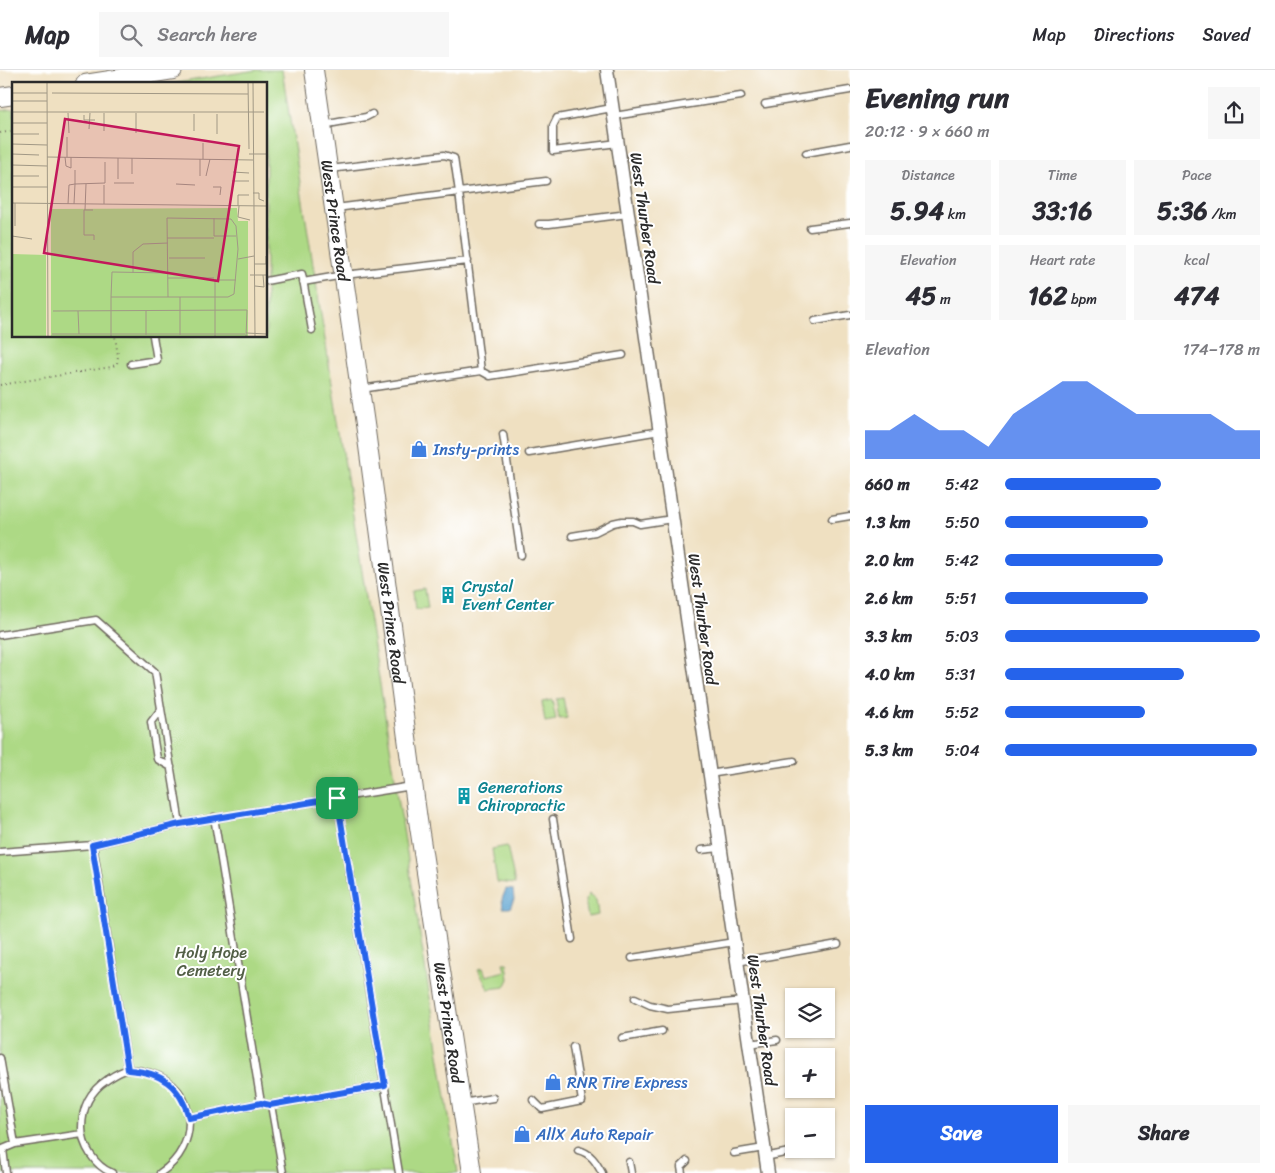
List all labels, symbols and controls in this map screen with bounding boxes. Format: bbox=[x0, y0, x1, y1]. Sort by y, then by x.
search box bbox=[99, 12, 449, 57]
text: Map bbox=[25, 14, 69, 56]
text: Search here bbox=[157, 18, 257, 51]
text: Map bbox=[1033, 19, 1066, 51]
text: Directions bbox=[1094, 19, 1175, 51]
text: Saved bbox=[1203, 19, 1250, 51]
icon: search bbox=[117, 21, 145, 49]
text: Evening run bbox=[865, 73, 1009, 122]
inset map bbox=[12, 82, 268, 338]
button: share bbox=[1208, 87, 1260, 139]
text: 20:12 · 9 × 660 m bbox=[865, 117, 990, 146]
street label: West Thurber Road bbox=[621, 150, 669, 287]
street label: West Prince Road bbox=[313, 158, 359, 285]
text: Distance bbox=[902, 163, 955, 188]
text: Time bbox=[1048, 163, 1077, 188]
text: Pace bbox=[1182, 163, 1212, 188]
text: 5.94 bbox=[890, 188, 944, 233]
text: 33:16 bbox=[1033, 188, 1092, 233]
text: 5:36 bbox=[1157, 188, 1208, 233]
text: km bbox=[944, 202, 966, 227]
text: /km bbox=[1208, 202, 1237, 227]
text: Elevation bbox=[900, 248, 957, 273]
text: Heart rate bbox=[1030, 248, 1095, 273]
text: kcal bbox=[1184, 248, 1210, 273]
text: 45 bbox=[906, 273, 936, 318]
text: 162 bbox=[1028, 273, 1067, 318]
text: 474 bbox=[1174, 273, 1220, 318]
text: m bbox=[936, 287, 951, 312]
text: bpm bbox=[1067, 287, 1097, 312]
text: Elevation bbox=[865, 335, 930, 364]
text: 174–178 m bbox=[1183, 335, 1260, 364]
place label: Insty-prints bbox=[432, 435, 520, 464]
shop icon: Insty-prints bbox=[409, 439, 429, 459]
text: 660 m bbox=[865, 470, 910, 499]
text: 5:42 bbox=[945, 470, 979, 499]
text: 1.3 km bbox=[865, 508, 910, 537]
text: 5:50 bbox=[945, 508, 980, 537]
text: 2.0 km bbox=[865, 546, 914, 575]
text: 5:42 bbox=[945, 546, 979, 575]
street label: West Thurber Road bbox=[679, 551, 727, 688]
street label: West Prince Road bbox=[369, 560, 414, 687]
place label: Crystal Event Center bbox=[462, 572, 555, 619]
text: 2.6 km bbox=[865, 584, 913, 613]
text: 5:51 bbox=[945, 584, 976, 613]
building icon: Crystal Event Center bbox=[438, 585, 458, 605]
text: 3.3 km bbox=[865, 622, 912, 651]
text: 5:03 bbox=[945, 622, 979, 651]
text: 4.0 km bbox=[865, 660, 915, 689]
text: 5:31 bbox=[945, 660, 975, 689]
text: 4.6 km bbox=[865, 698, 914, 727]
text: 5:52 bbox=[945, 698, 979, 727]
text: 5.3 km bbox=[865, 736, 913, 765]
text: 5:04 bbox=[945, 736, 980, 765]
place label: Generations Chiropractic bbox=[478, 773, 565, 820]
pin bbox=[316, 777, 358, 819]
icon: arrive bbox=[323, 784, 351, 812]
building icon: Generations Chiropractic bbox=[454, 786, 474, 806]
park label: Holy Hope Cemetery bbox=[175, 938, 247, 985]
street label: West Thurber Road bbox=[738, 952, 786, 1089]
street label: West Prince Road bbox=[425, 960, 473, 1087]
map controls bbox=[785, 988, 835, 1158]
button: layers bbox=[785, 988, 835, 1038]
button: + bbox=[785, 1048, 835, 1098]
place label: RNR Tire Express bbox=[567, 1068, 688, 1097]
shop icon: RNR Tire Express bbox=[543, 1072, 563, 1092]
button: Save bbox=[865, 1105, 1058, 1163]
button: Share bbox=[1068, 1105, 1260, 1163]
button: − bbox=[785, 1108, 835, 1158]
place label: AllX Auto Repair bbox=[535, 1120, 654, 1149]
shop icon: AllX Auto Repair bbox=[512, 1124, 532, 1144]

